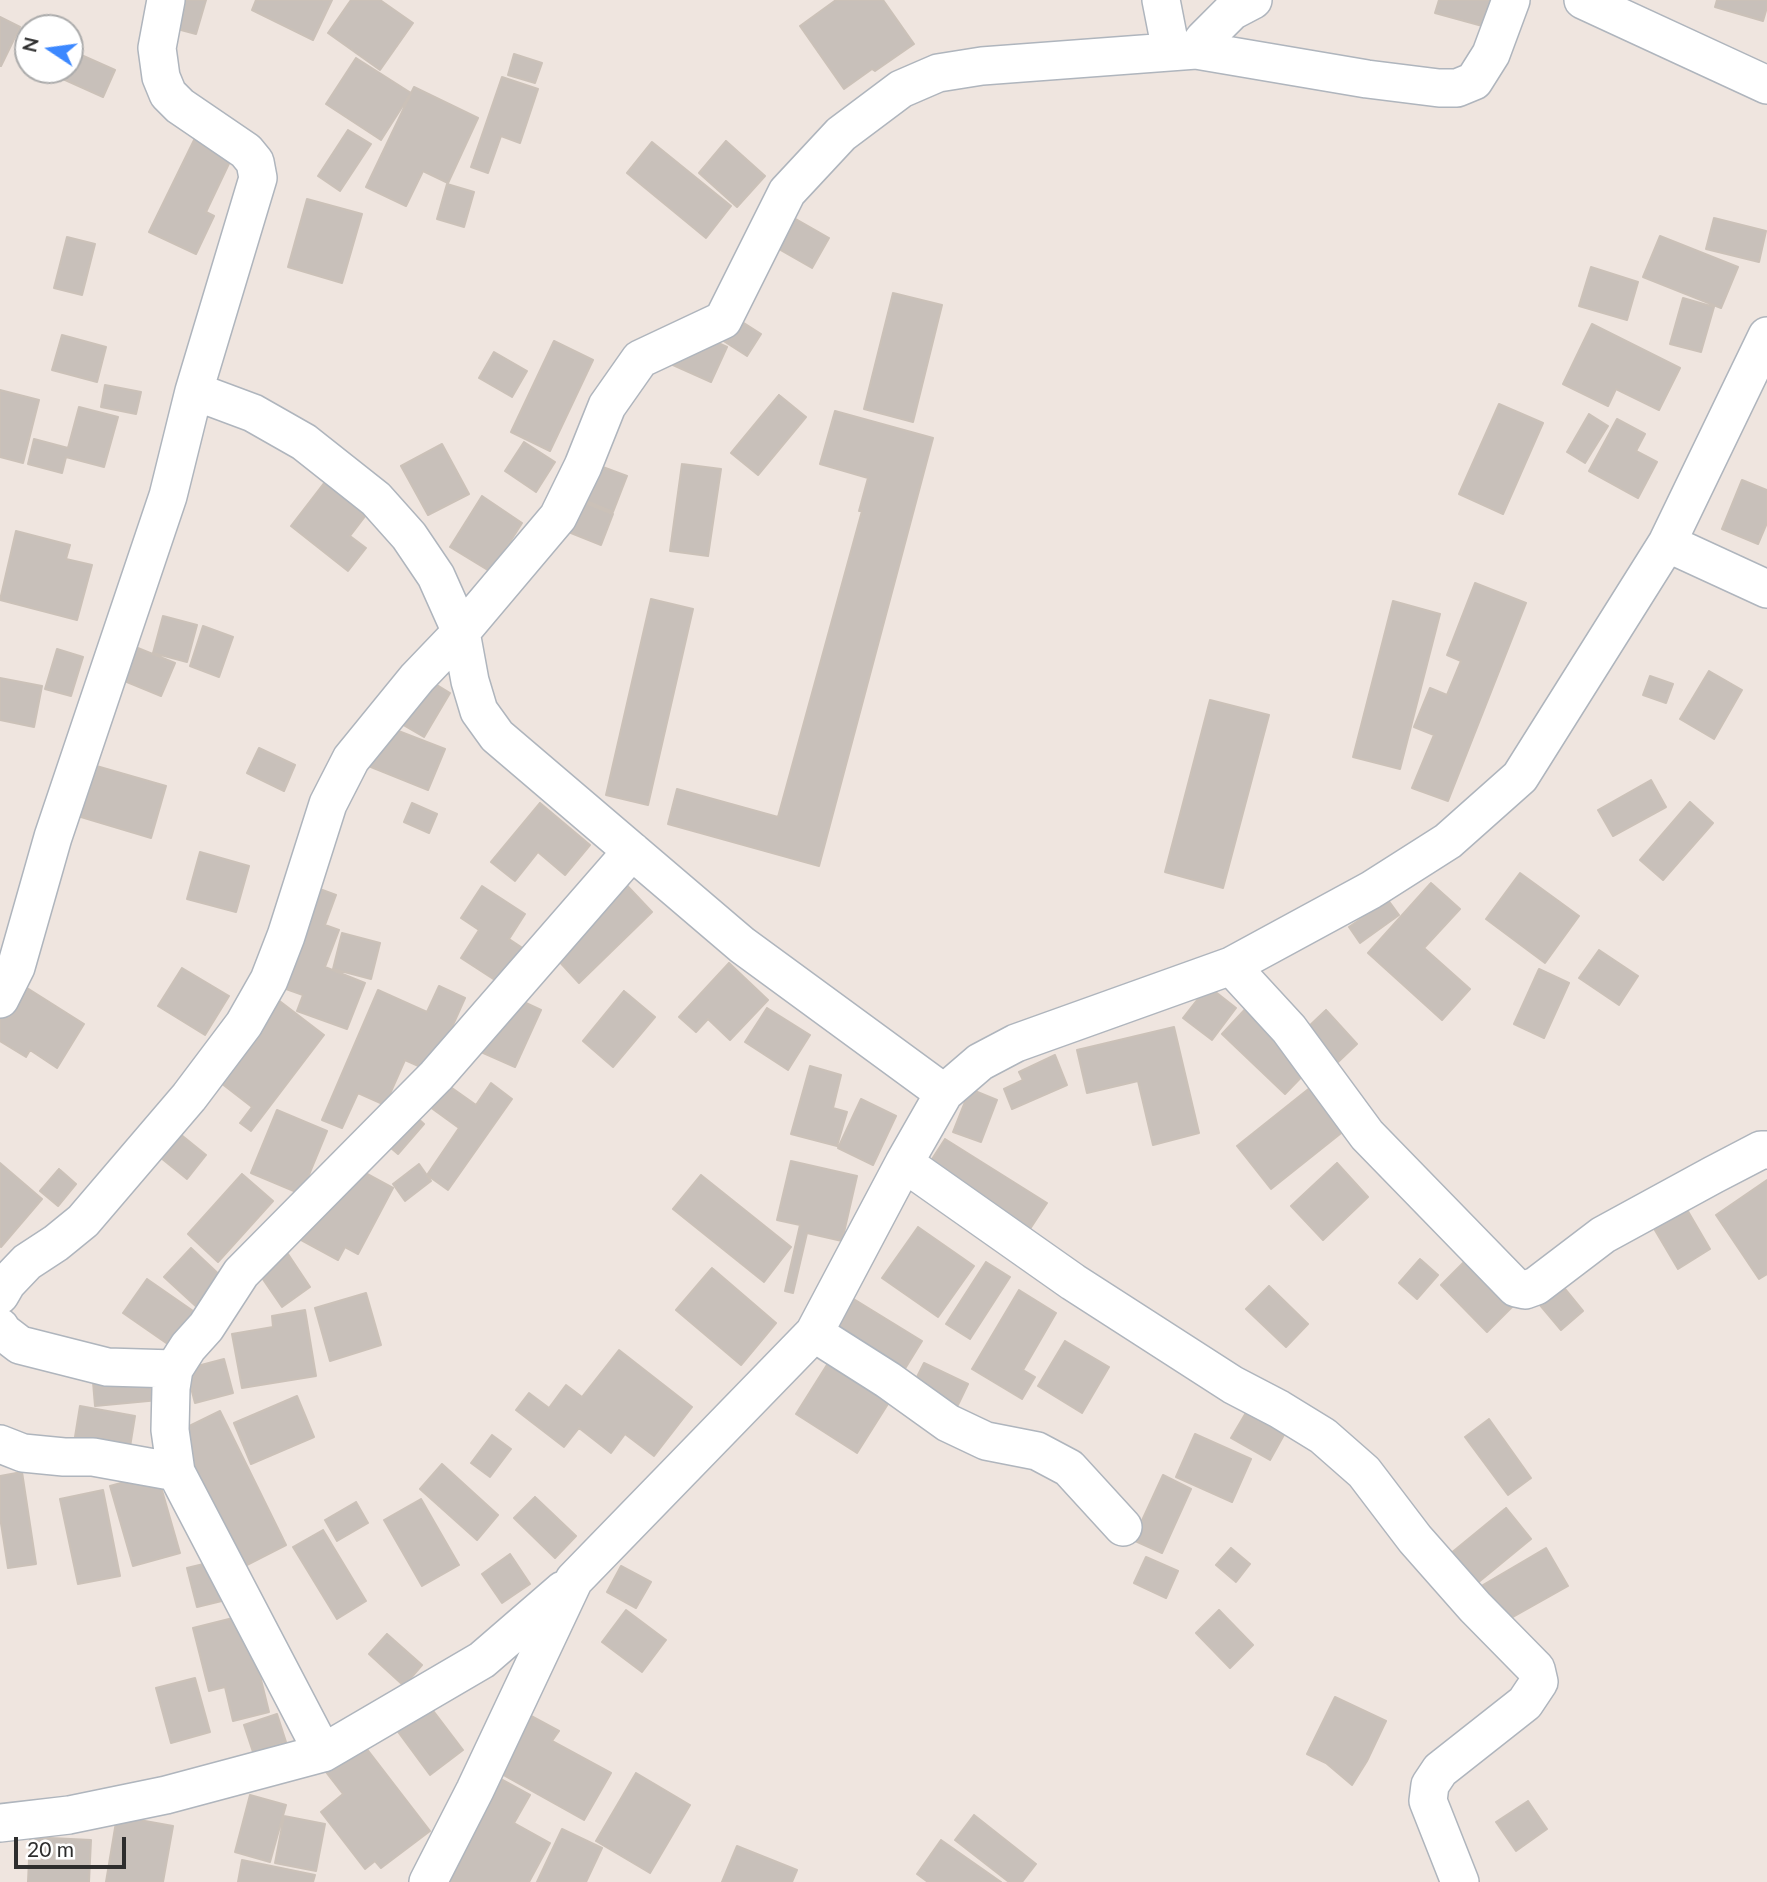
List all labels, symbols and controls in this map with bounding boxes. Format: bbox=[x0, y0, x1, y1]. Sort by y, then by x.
north arrow bbox=[14, 14, 84, 84]
text: N bbox=[17, 35, 43, 54]
scale bar bbox=[18, 1822, 130, 1866]
text: 20 m bbox=[27, 1836, 74, 1861]

